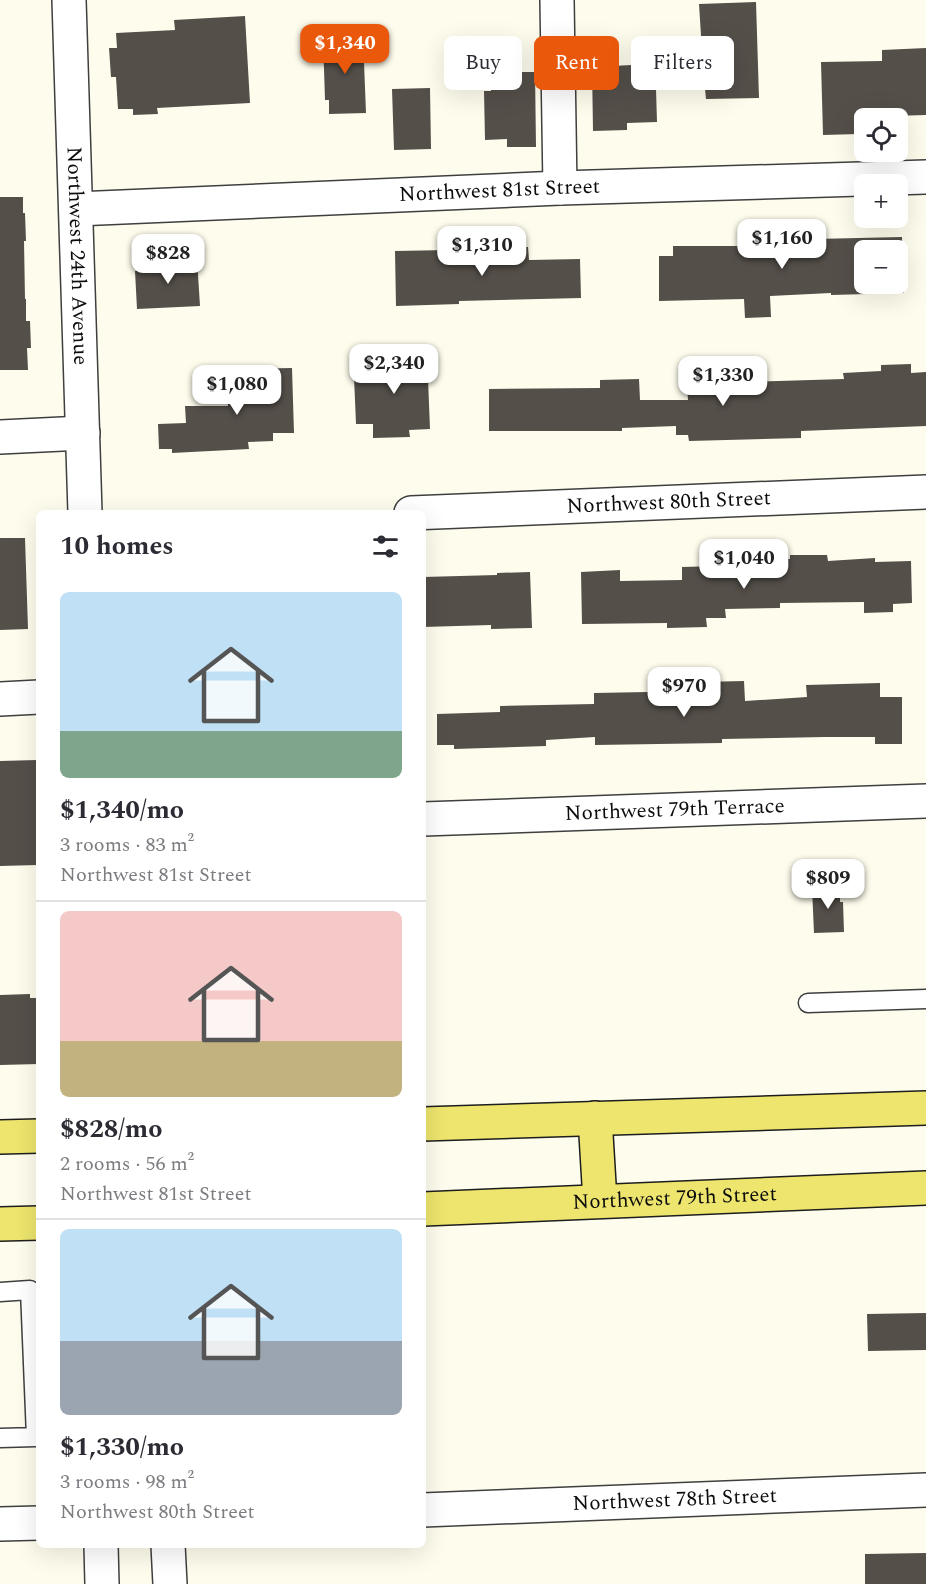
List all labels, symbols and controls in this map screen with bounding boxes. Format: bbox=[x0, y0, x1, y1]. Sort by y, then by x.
pin: $1,340 bbox=[296, 24, 394, 75]
text: $1,340 bbox=[314, 28, 376, 58]
chip: Buy bbox=[444, 36, 522, 90]
chip: Rent bbox=[534, 36, 619, 90]
chip: Filters bbox=[631, 36, 734, 90]
map controls bbox=[854, 108, 908, 294]
button: locate bbox=[854, 108, 908, 162]
street label: Northwest 24th Avenue bbox=[58, 146, 96, 366]
street label: Northwest 81st Street bbox=[398, 171, 601, 211]
button: + bbox=[854, 174, 908, 228]
pin: $1,160 bbox=[733, 219, 831, 270]
text: $1,160 bbox=[751, 223, 813, 253]
pin: $1,310 bbox=[433, 226, 531, 277]
text: $1,310 bbox=[451, 230, 513, 260]
pin: $828 bbox=[132, 234, 204, 285]
text: $828 bbox=[146, 238, 190, 268]
button: − bbox=[854, 240, 908, 294]
pin: $2,340 bbox=[345, 344, 443, 395]
text: $2,340 bbox=[363, 348, 425, 378]
pin: $1,330 bbox=[674, 356, 772, 407]
text: $1,330 bbox=[692, 360, 754, 390]
pin: $1,080 bbox=[188, 365, 286, 416]
text: $1,080 bbox=[206, 369, 268, 399]
street label: Northwest 80th Street bbox=[566, 482, 772, 523]
text: 10 homes bbox=[60, 526, 174, 566]
icon: filters bbox=[369, 530, 402, 563]
pin: $1,040 bbox=[695, 539, 793, 590]
text: $1,040 bbox=[713, 543, 775, 573]
icon: home bbox=[177, 631, 285, 739]
pin: $970 bbox=[648, 667, 720, 718]
text: $970 bbox=[662, 671, 706, 701]
text: $1,340/mo bbox=[60, 790, 184, 830]
street label: Northwest 79th Terrace bbox=[564, 790, 785, 830]
text: 3 rooms · 83 m² bbox=[60, 830, 194, 860]
pin: $809 bbox=[792, 859, 864, 910]
text: Northwest 81st Street bbox=[60, 860, 252, 890]
text: $809 bbox=[806, 863, 850, 893]
icon: home bbox=[177, 950, 285, 1058]
text: $828/mo bbox=[60, 1109, 163, 1149]
text: 2 rooms · 56 m² bbox=[60, 1149, 194, 1179]
street label: Northwest 79th Street bbox=[572, 1178, 778, 1219]
text: Northwest 81st Street bbox=[60, 1179, 252, 1209]
icon: home bbox=[177, 1268, 285, 1376]
text: $1,330/mo bbox=[60, 1427, 184, 1467]
text: 3 rooms · 98 m² bbox=[60, 1467, 194, 1497]
street label: Northwest 78th Street bbox=[572, 1480, 778, 1520]
text: Northwest 80th Street bbox=[60, 1497, 255, 1527]

